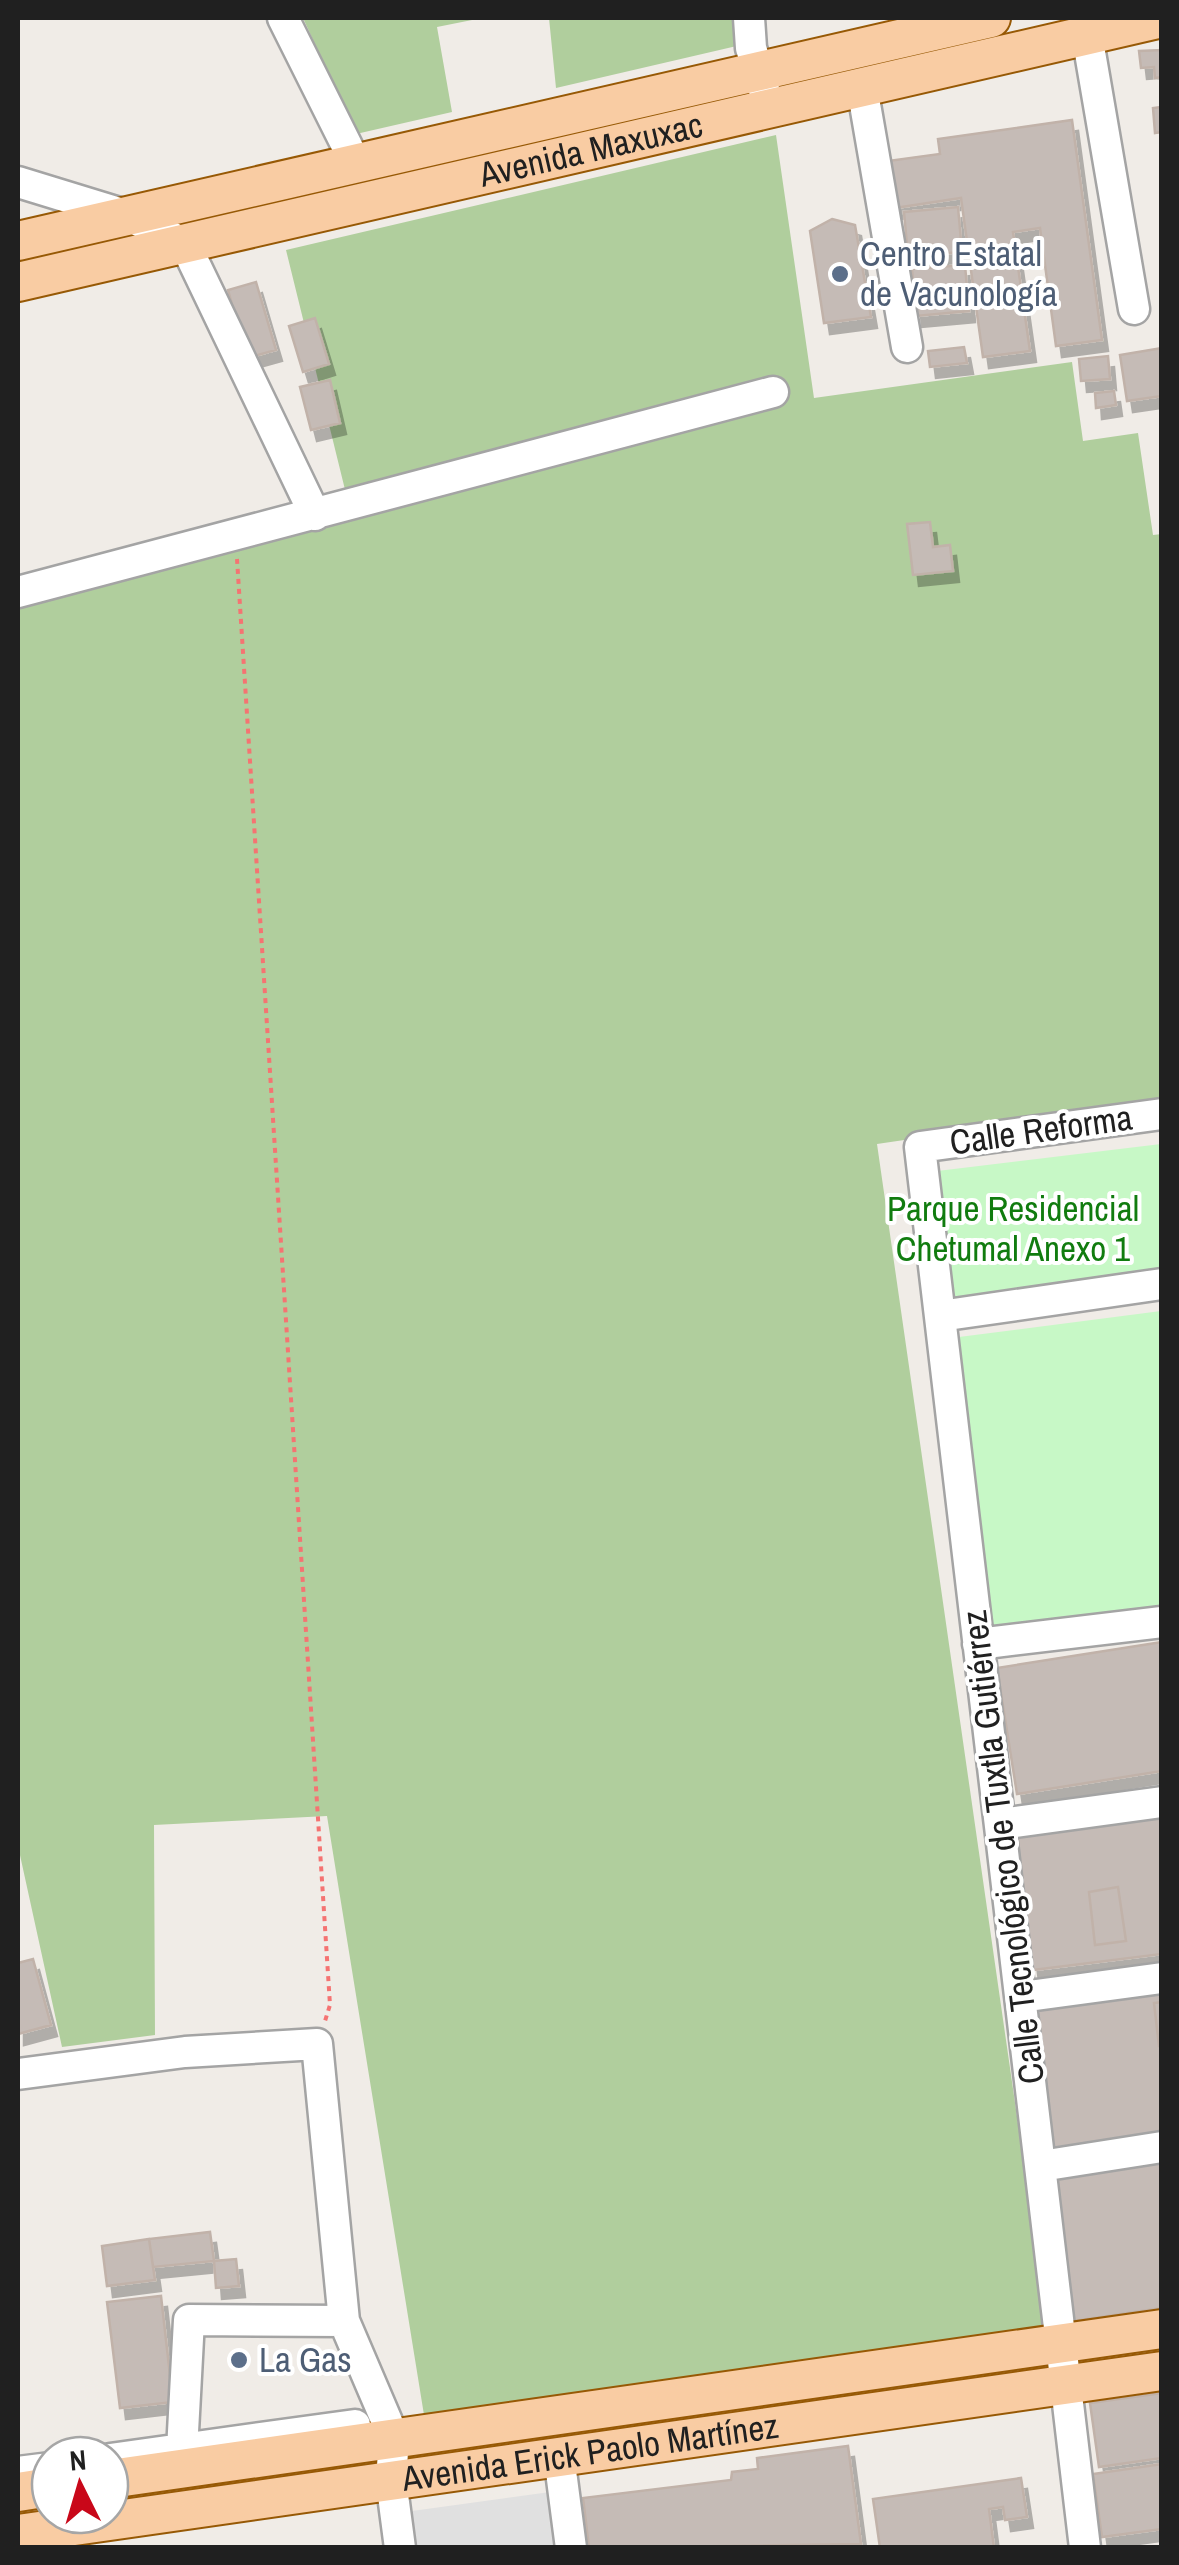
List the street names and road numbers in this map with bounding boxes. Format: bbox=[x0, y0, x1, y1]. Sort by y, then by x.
street label: Avenida Maxuxac bbox=[474, 101, 707, 198]
street label: Calle Reforma bbox=[947, 1093, 1135, 1166]
street label: Calle Tecnológico de Tuxtla Gutiérrez bbox=[950, 1608, 1055, 2087]
street label: Avenida Erick Paolo Martínez bbox=[398, 2402, 781, 2502]

